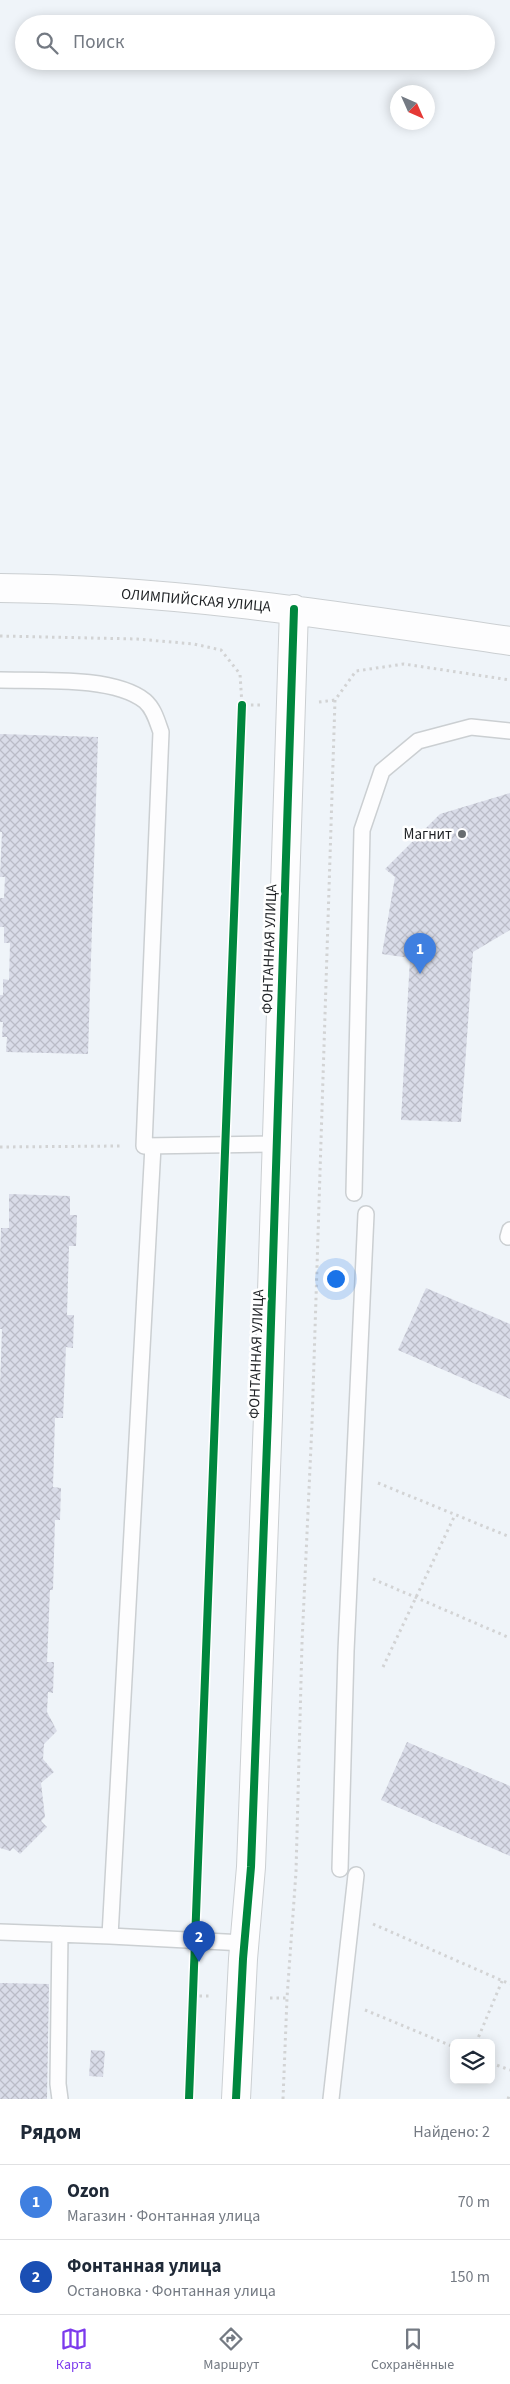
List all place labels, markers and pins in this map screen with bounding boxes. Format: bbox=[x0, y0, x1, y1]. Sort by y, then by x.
place label: Магнит bbox=[404, 824, 452, 845]
marker: Магнит bbox=[456, 828, 468, 840]
pin: 1 bbox=[404, 933, 436, 974]
pin: 2 bbox=[183, 1921, 215, 1962]

